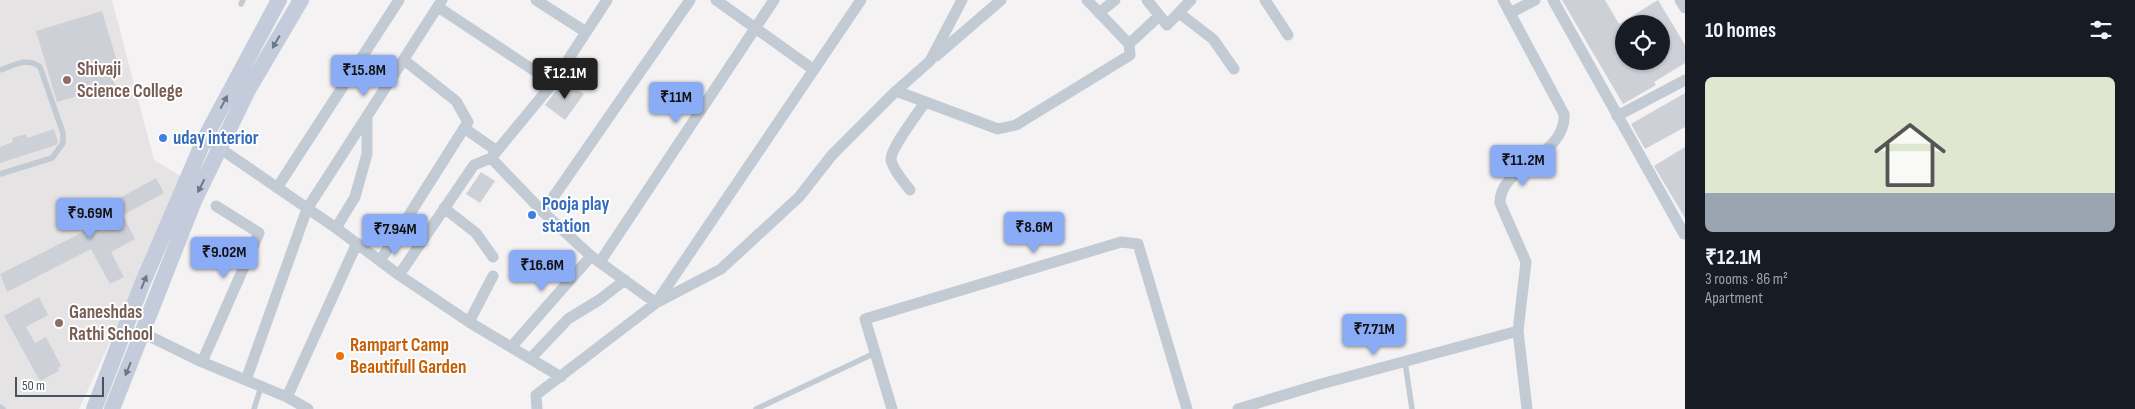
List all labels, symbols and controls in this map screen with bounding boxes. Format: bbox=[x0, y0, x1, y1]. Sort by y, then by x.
map controls bbox=[1615, 15, 1670, 70]
button: locate bbox=[1615, 15, 1670, 70]
icon: filters bbox=[2087, 16, 2115, 44]
text: 10 homes bbox=[1705, 18, 1776, 43]
one-way arrow bbox=[272, 35, 281, 49]
pin: ₹15.8M bbox=[323, 54, 405, 97]
place label: Shivaji Science College bbox=[77, 58, 183, 103]
pin: ₹12.1M bbox=[524, 58, 606, 100]
text: ₹15.8M bbox=[342, 61, 386, 80]
text: ₹12.1M bbox=[544, 64, 586, 83]
marker: Shivaji Science College bbox=[61, 74, 73, 86]
pin: ₹11M bbox=[646, 82, 706, 124]
text: ₹11M bbox=[660, 88, 692, 107]
one-way arrow bbox=[220, 95, 229, 109]
icon: home bbox=[1865, 110, 1955, 200]
place label: uday interior bbox=[173, 127, 259, 150]
marker: uday interior bbox=[157, 132, 169, 144]
pin: ₹11.2M bbox=[1482, 144, 1564, 187]
text: ₹11.2M bbox=[1501, 151, 1545, 170]
one-way arrow bbox=[197, 179, 205, 193]
place label: Pooja play station bbox=[542, 193, 609, 238]
pin: ₹9.69M bbox=[49, 198, 131, 240]
text: ₹9.69M bbox=[68, 204, 113, 223]
marker: Pooja play station bbox=[526, 209, 538, 221]
pin: ₹8.6M bbox=[999, 212, 1069, 254]
pin: ₹7.94M bbox=[354, 214, 436, 256]
text: ₹8.6M bbox=[1015, 218, 1053, 237]
text: ₹7.94M bbox=[373, 220, 417, 239]
pin: ₹9.02M bbox=[183, 236, 265, 279]
text: ₹9.02M bbox=[202, 243, 246, 262]
text: ₹12.1M bbox=[1705, 245, 1761, 270]
pin: ₹16.6M bbox=[501, 250, 583, 292]
text: ₹16.6M bbox=[520, 256, 564, 275]
text: 3 rooms · 86 m² bbox=[1705, 270, 1788, 289]
one-way arrow bbox=[140, 275, 148, 289]
text: Apartment bbox=[1705, 289, 1763, 308]
place label: Ganeshdas Rathi School bbox=[69, 301, 153, 346]
pin: ₹7.71M bbox=[1333, 314, 1415, 356]
marker: Ganeshdas Rathi School bbox=[53, 317, 65, 329]
text: ₹7.71M bbox=[1353, 320, 1395, 339]
place label: Rampart Camp Beautifull Garden bbox=[350, 334, 466, 379]
marker: Rampart Camp Beautifull Garden bbox=[334, 350, 346, 362]
one-way arrow bbox=[123, 362, 131, 376]
scale bar bbox=[15, 374, 104, 397]
text: 50 m bbox=[22, 377, 45, 394]

